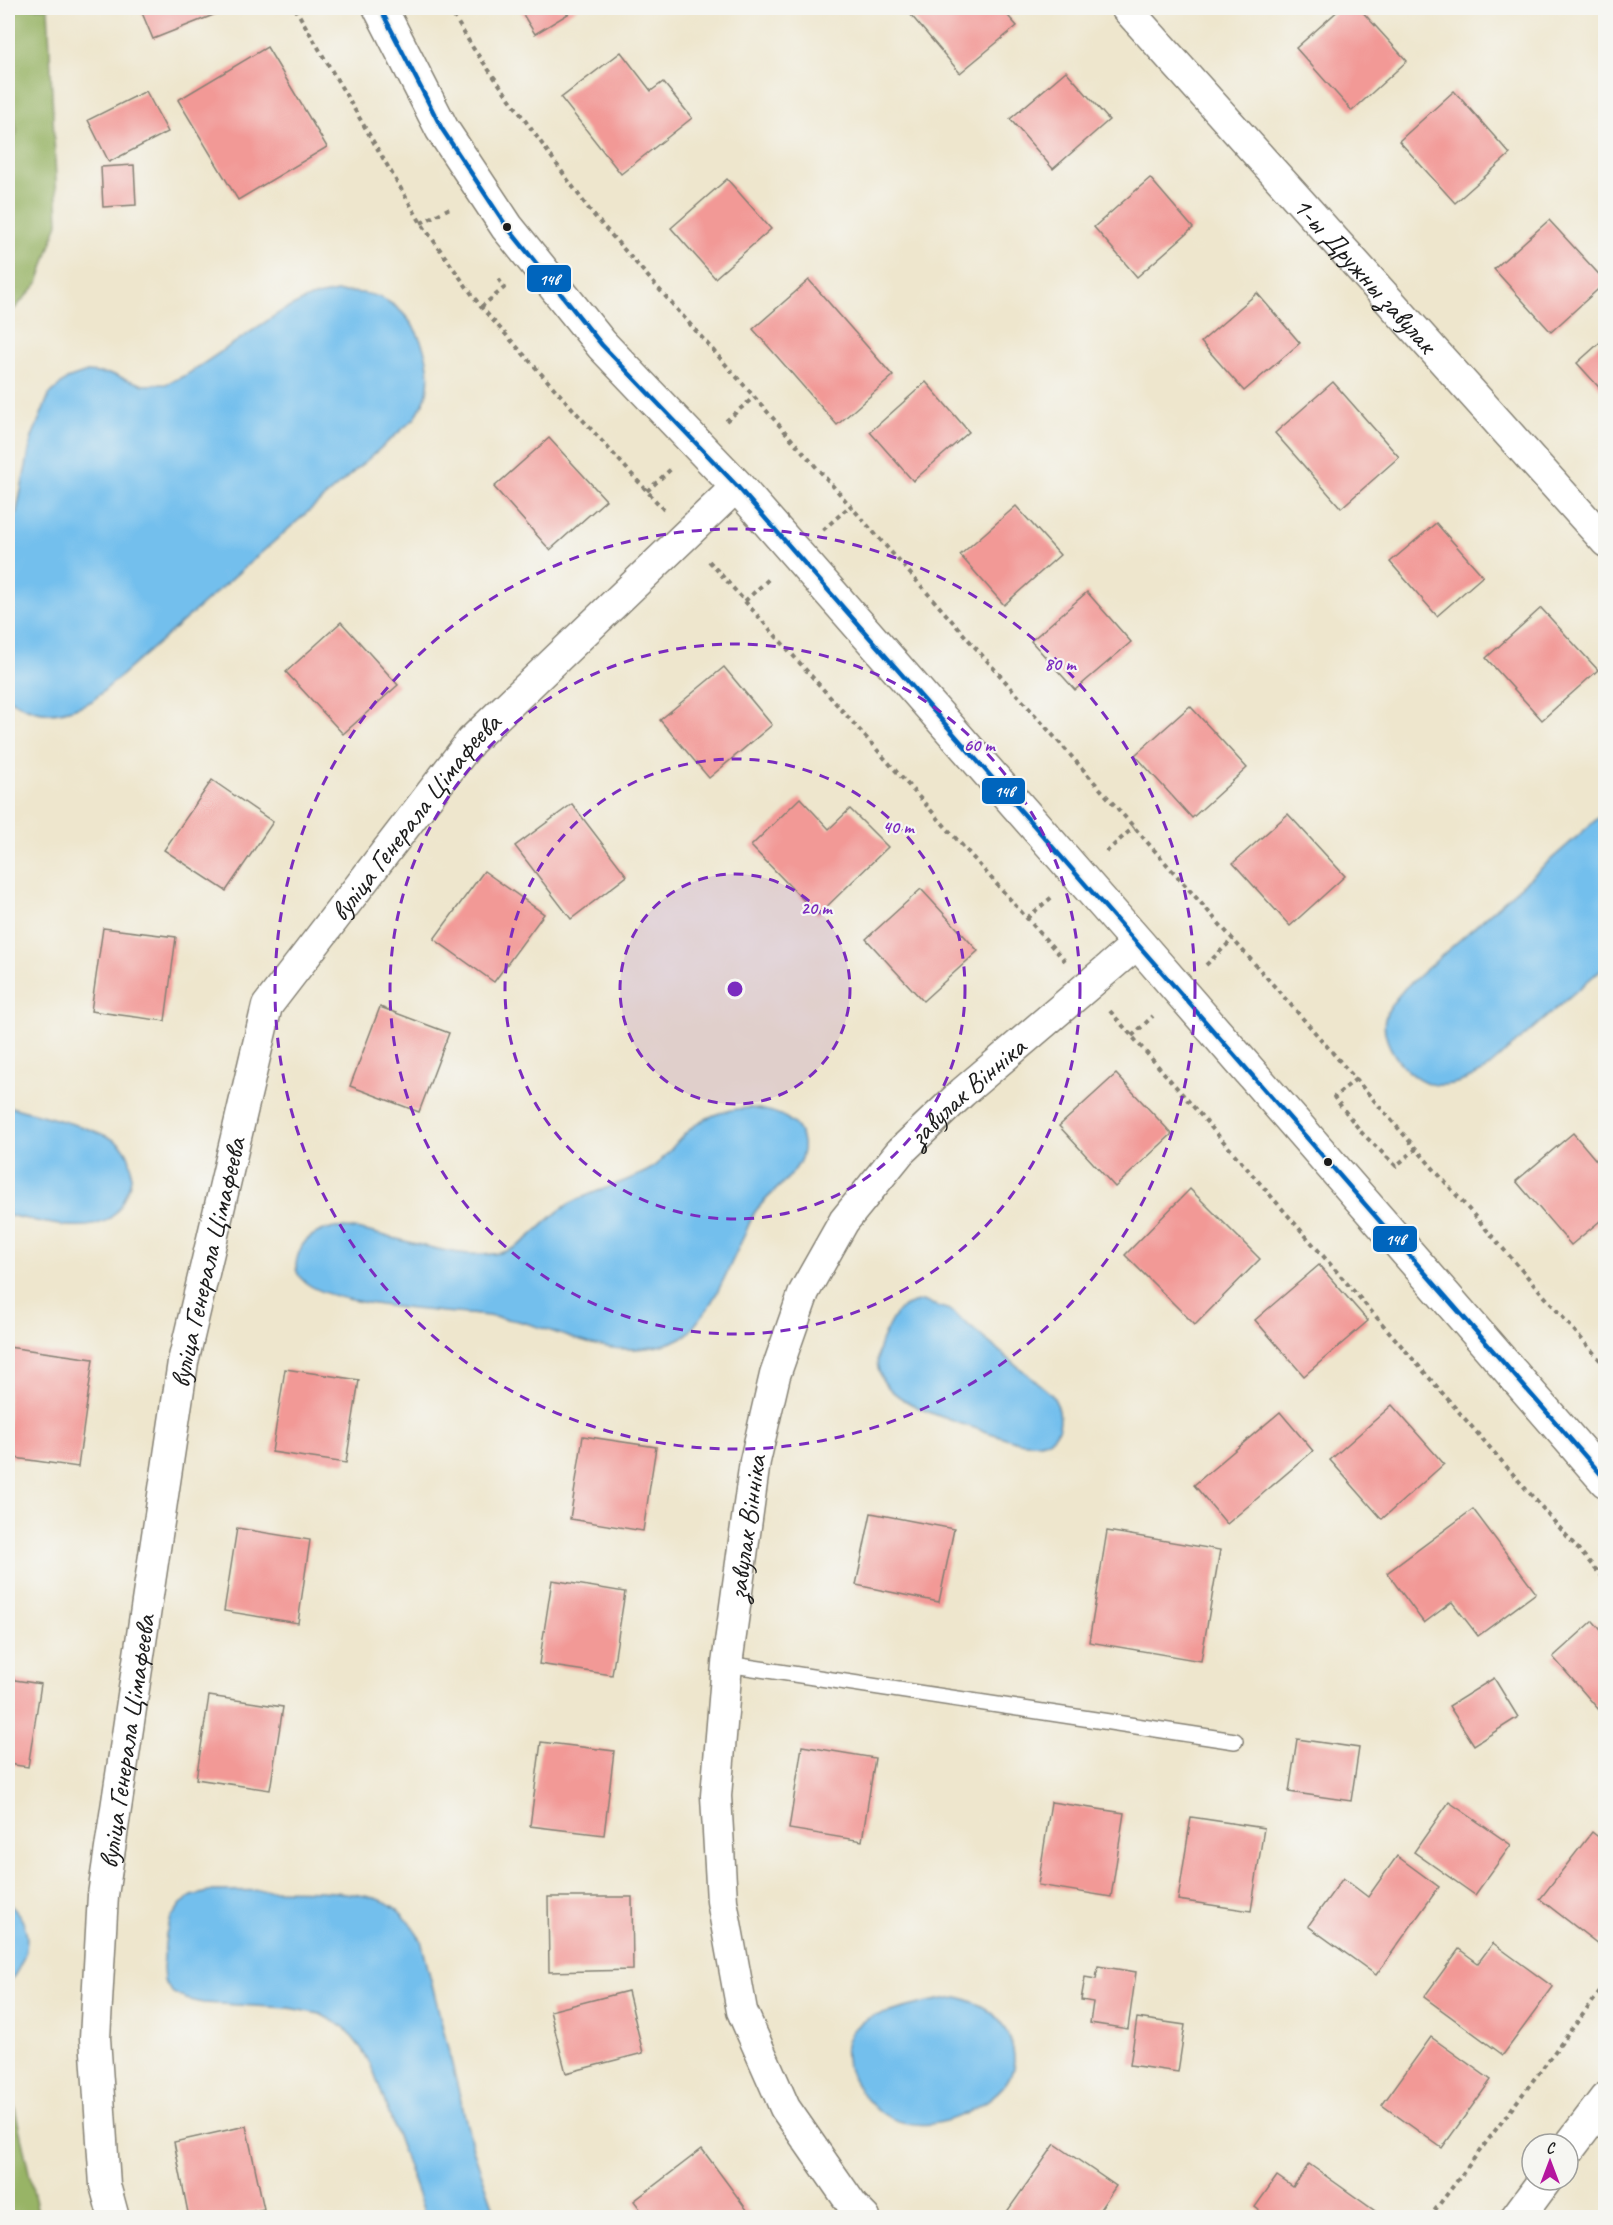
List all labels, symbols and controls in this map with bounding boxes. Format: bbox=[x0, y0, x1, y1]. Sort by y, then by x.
street label: 1-ы Дружны завулак bbox=[1286, 189, 1447, 362]
unlabelled marker bbox=[501, 221, 513, 233]
line badge: 14в bbox=[526, 264, 572, 293]
text: 14в bbox=[539, 270, 563, 290]
text: 80 m bbox=[1045, 653, 1077, 675]
street label: вуліца Генерала Цімафеева bbox=[322, 704, 509, 927]
text: 60 m bbox=[963, 734, 996, 756]
line badge: 14в bbox=[981, 777, 1026, 805]
text: 14в bbox=[994, 782, 1018, 802]
text: 40 m bbox=[883, 816, 915, 838]
text: 20 m bbox=[801, 897, 833, 919]
centre of rings bbox=[725, 979, 745, 999]
street label: завулак Вінніка bbox=[898, 1028, 1034, 1156]
street label: вуліца Генерала Цімафеева bbox=[162, 1132, 253, 1390]
unlabelled marker bbox=[1322, 1156, 1334, 1168]
line badge: 14в bbox=[1372, 1225, 1418, 1253]
text: 14в bbox=[1385, 1230, 1409, 1250]
street label: завулак Вінніка bbox=[718, 1449, 774, 1606]
street label: вуліца Генерала Цімафеева bbox=[90, 1611, 163, 1871]
north arrow bbox=[1520, 2132, 1580, 2192]
text: С bbox=[1546, 2138, 1556, 2158]

